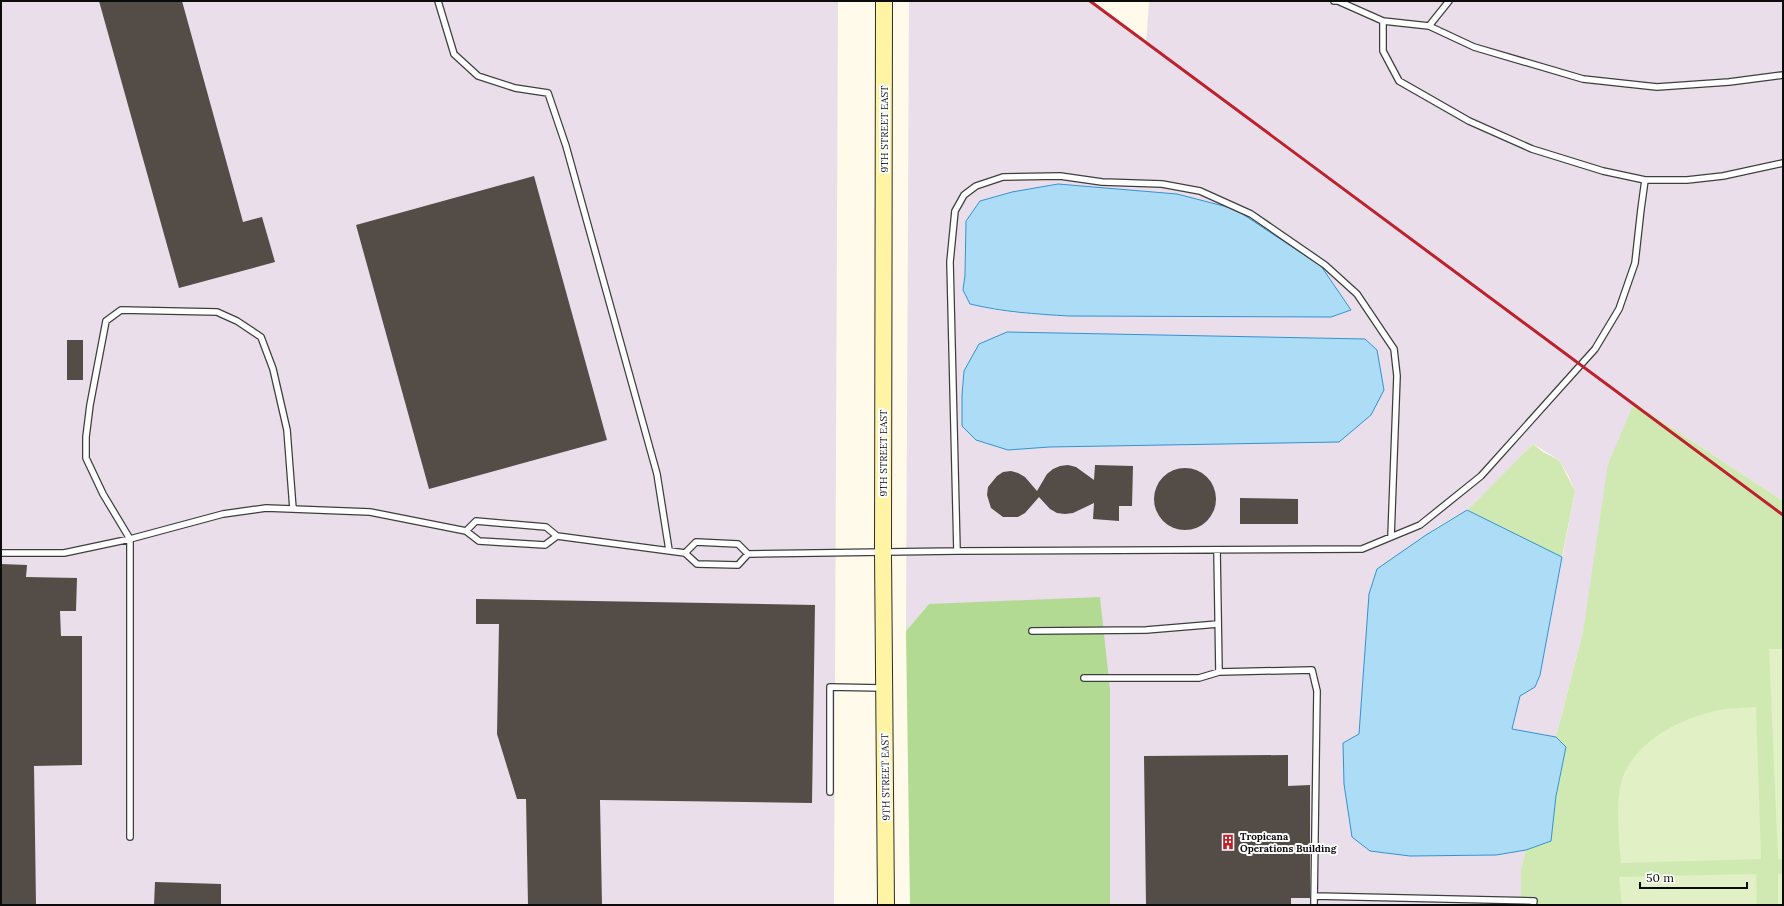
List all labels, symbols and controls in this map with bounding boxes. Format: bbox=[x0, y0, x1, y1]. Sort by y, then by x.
street label: 9TH STREET EAST bbox=[878, 85, 891, 172]
street label: 9TH STREET EAST bbox=[877, 409, 890, 496]
street label: 9TH STREET EAST bbox=[878, 733, 893, 821]
place label: Tropicana Operations Building bbox=[1240, 830, 1337, 855]
building icon: Tropicana Operations Building bbox=[1219, 833, 1237, 851]
scale bar bbox=[1640, 864, 1747, 890]
text: 50 m bbox=[1646, 870, 1674, 885]

